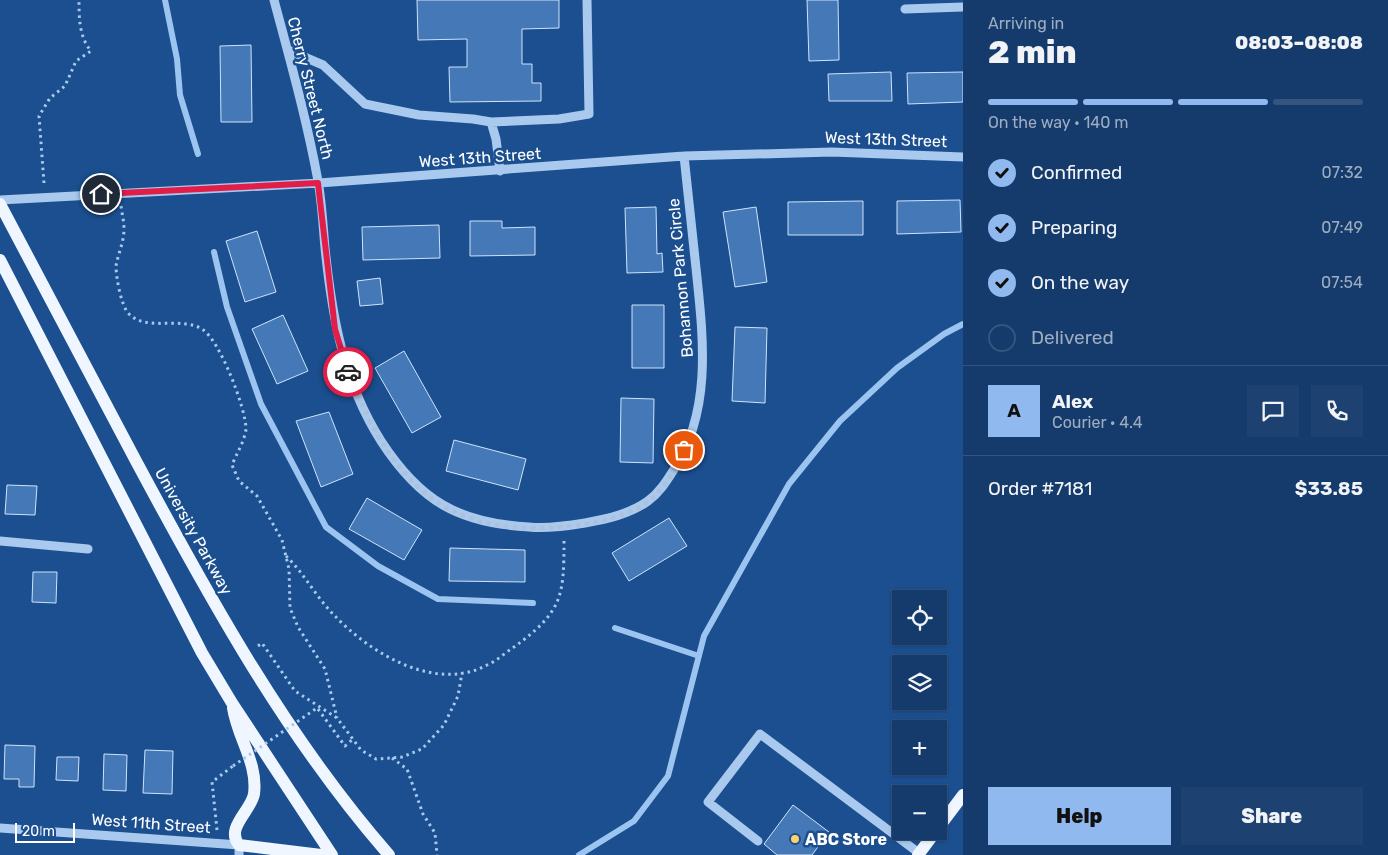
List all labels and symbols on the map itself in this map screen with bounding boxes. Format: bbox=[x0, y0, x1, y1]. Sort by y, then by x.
street label: Cherry Street North bbox=[284, 15, 337, 161]
street label: West 13th Street bbox=[824, 128, 947, 151]
street label: West 13th Street bbox=[418, 144, 542, 171]
pin bbox=[80, 173, 122, 215]
street label: Bohannon Park Circle bbox=[664, 197, 697, 358]
courier bbox=[323, 347, 373, 397]
pin bbox=[663, 429, 705, 471]
street label: University Parkway bbox=[151, 464, 236, 598]
street label: West 11th Street bbox=[91, 810, 211, 837]
scale bar bbox=[15, 820, 75, 843]
place label: ABC Store bbox=[805, 830, 887, 849]
marker: ABC Store bbox=[789, 833, 801, 845]

